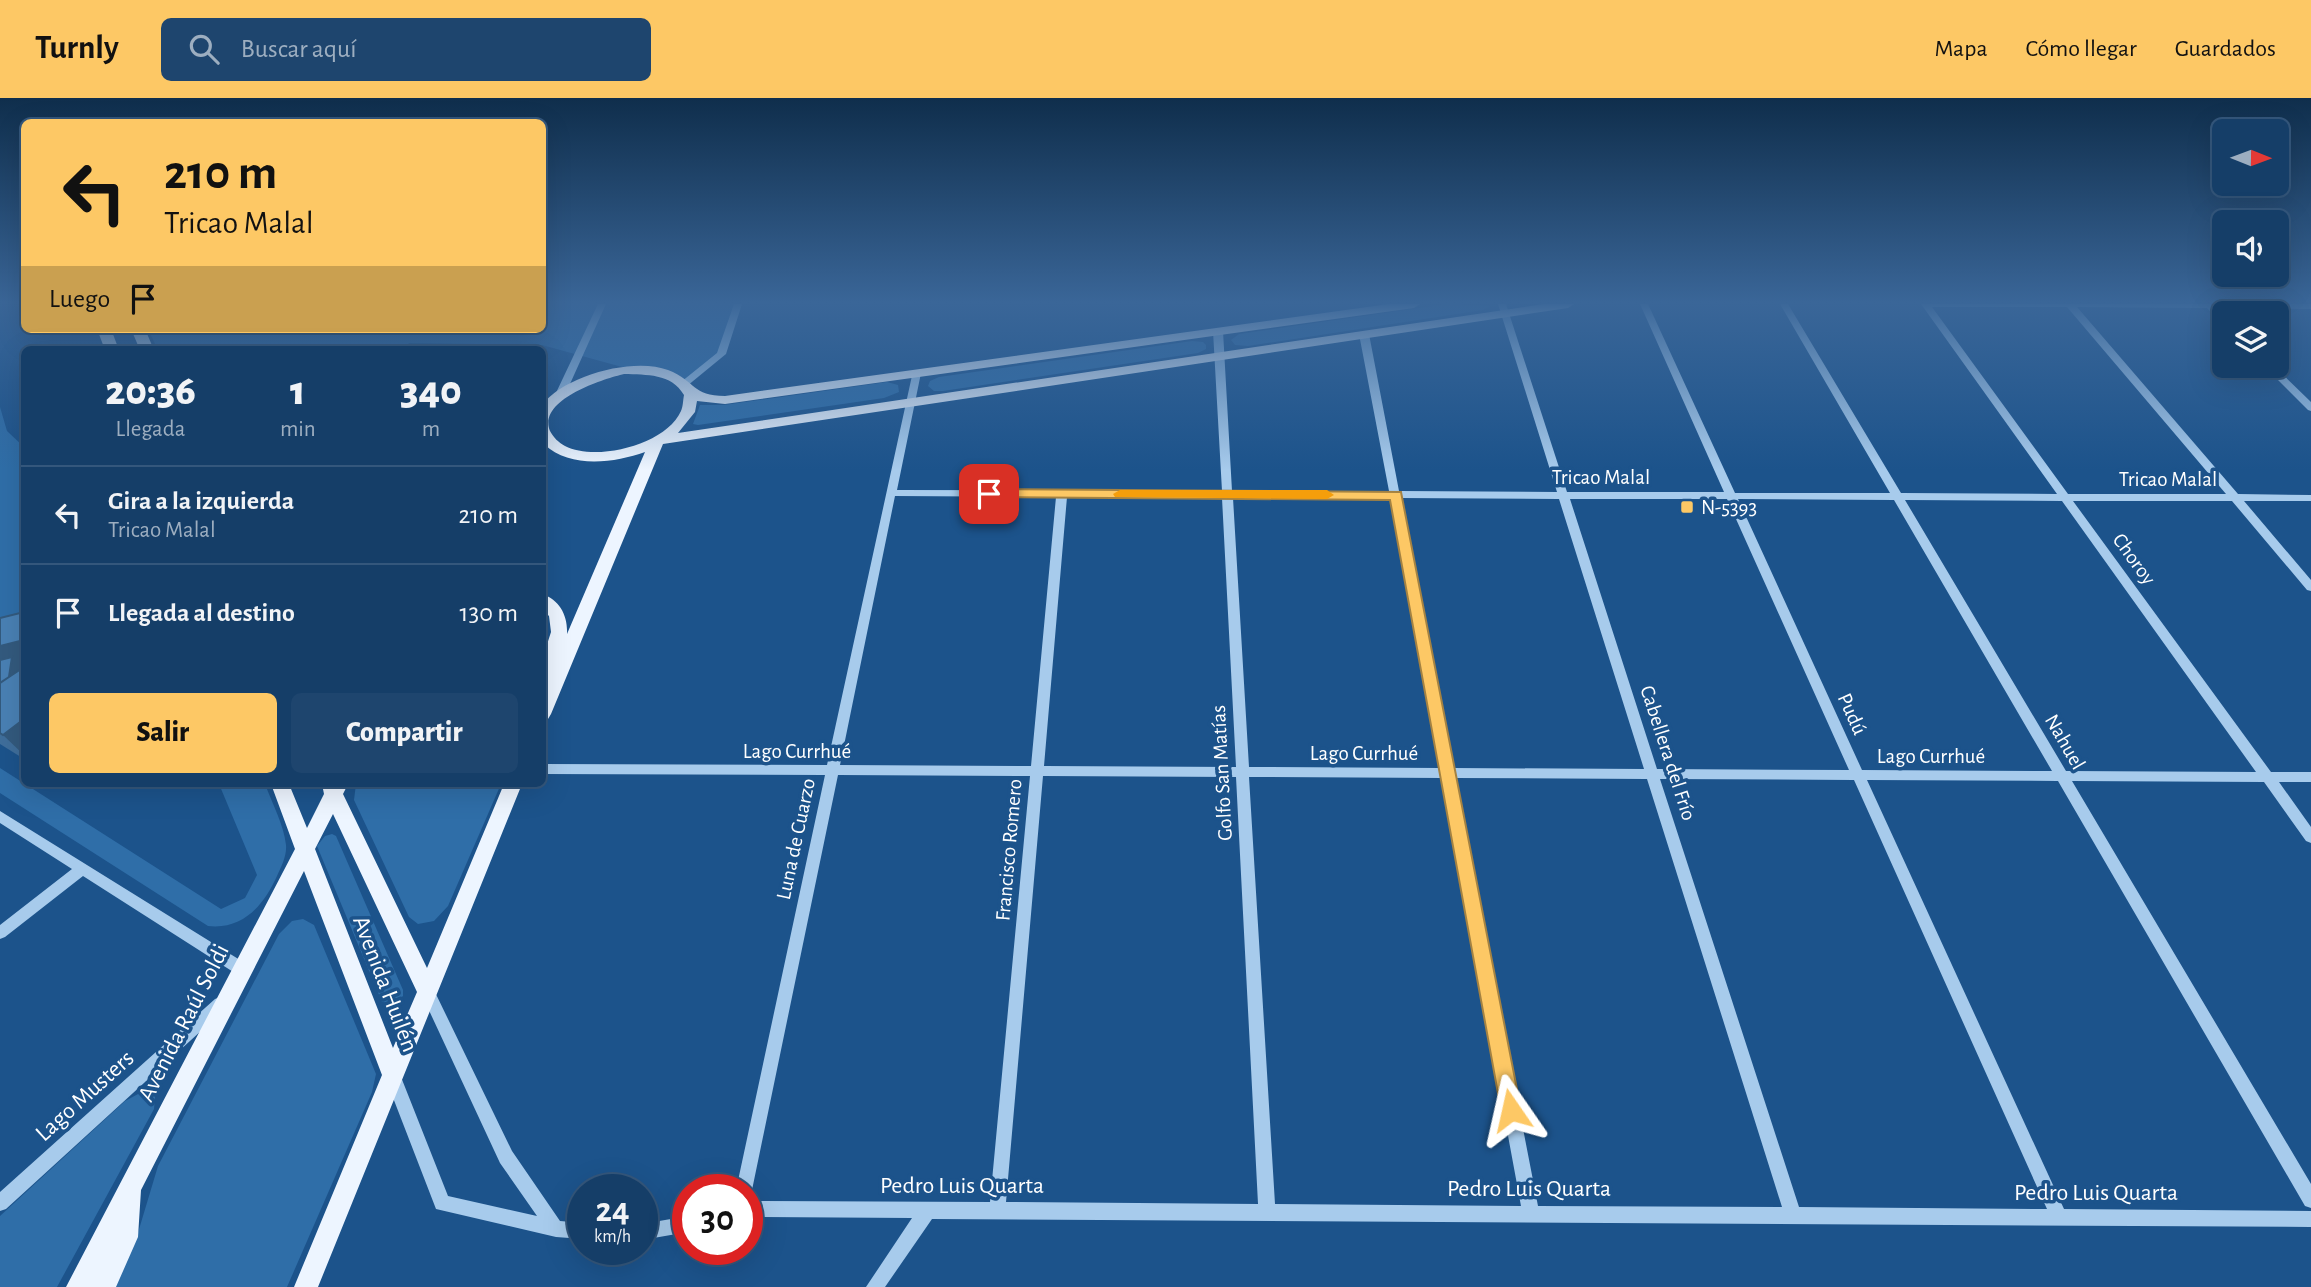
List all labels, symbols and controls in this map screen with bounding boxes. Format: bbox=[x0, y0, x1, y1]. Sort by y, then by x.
search box bbox=[161, 18, 651, 81]
icon: search bbox=[185, 30, 223, 68]
text: Turnly bbox=[35, 32, 119, 65]
text: Buscar aquí bbox=[241, 36, 357, 62]
text: Mapa bbox=[1934, 37, 1988, 61]
text: Cómo llegar bbox=[2026, 37, 2137, 61]
text: Guardados bbox=[2175, 37, 2276, 61]
north arrow bbox=[2212, 119, 2289, 196]
map controls bbox=[2212, 119, 2289, 378]
icon: left bbox=[49, 147, 140, 238]
text: 210 m bbox=[164, 149, 277, 198]
text: Tricao Malal bbox=[164, 207, 314, 239]
button: sound bbox=[2212, 210, 2289, 287]
icon: arrive bbox=[124, 280, 162, 318]
text: Luego bbox=[49, 286, 110, 312]
button: layers bbox=[2212, 301, 2289, 378]
text: 20:36 bbox=[105, 370, 196, 412]
text: 1 bbox=[290, 370, 306, 412]
text: 340 bbox=[400, 370, 462, 412]
text: Llegada bbox=[116, 418, 185, 441]
text: min bbox=[280, 418, 316, 441]
text: m bbox=[422, 418, 440, 441]
pin bbox=[959, 464, 1019, 524]
street label: Tricao Malal bbox=[1552, 467, 1650, 488]
street label: Tricao Malal bbox=[2119, 469, 2217, 490]
icon: arrive bbox=[970, 475, 1008, 513]
text: Gira a la izquierda bbox=[108, 488, 294, 514]
icon: left bbox=[49, 496, 87, 534]
place label: N-5393 bbox=[1701, 497, 1757, 518]
marker: N-5393 bbox=[1679, 499, 1695, 515]
text: 210 m bbox=[458, 502, 518, 528]
text: Tricao Malal bbox=[108, 519, 216, 542]
street label: Choroy bbox=[2109, 529, 2159, 589]
icon: arrive bbox=[49, 594, 87, 632]
text: Llegada al destino bbox=[108, 600, 295, 626]
text: 130 m bbox=[460, 600, 518, 626]
street label: Cabellera del Frío bbox=[1636, 683, 1700, 823]
street label: Pudú bbox=[1834, 690, 1870, 738]
button: Salir bbox=[49, 693, 277, 773]
button: Compartir bbox=[291, 693, 518, 773]
street label: Golfo San Matías bbox=[1208, 705, 1236, 841]
street label: Nahuel bbox=[2041, 711, 2089, 773]
street label: Lago Currhué bbox=[743, 741, 851, 762]
street label: Lago Currhué bbox=[1310, 743, 1418, 764]
street label: Lago Currhué bbox=[1877, 746, 1985, 767]
street label: Luna de Cuarzo bbox=[773, 776, 819, 902]
street label: Francisco Romero bbox=[992, 778, 1026, 922]
street label: Avenida Huilén bbox=[348, 913, 422, 1055]
street label: Avenida Raúl Soldi bbox=[134, 941, 234, 1105]
street label: Lago Musters bbox=[31, 1046, 139, 1146]
position arrow bbox=[1474, 1073, 1548, 1147]
speed limit sign: 30 bbox=[672, 1174, 763, 1265]
street label: Pedro Luis Quarta bbox=[880, 1174, 1044, 1198]
street label: Pedro Luis Quarta bbox=[1447, 1177, 1611, 1201]
street label: Pedro Luis Quarta bbox=[2014, 1181, 2178, 1205]
text: 24 bbox=[595, 1193, 630, 1228]
text: km/h bbox=[594, 1228, 631, 1246]

